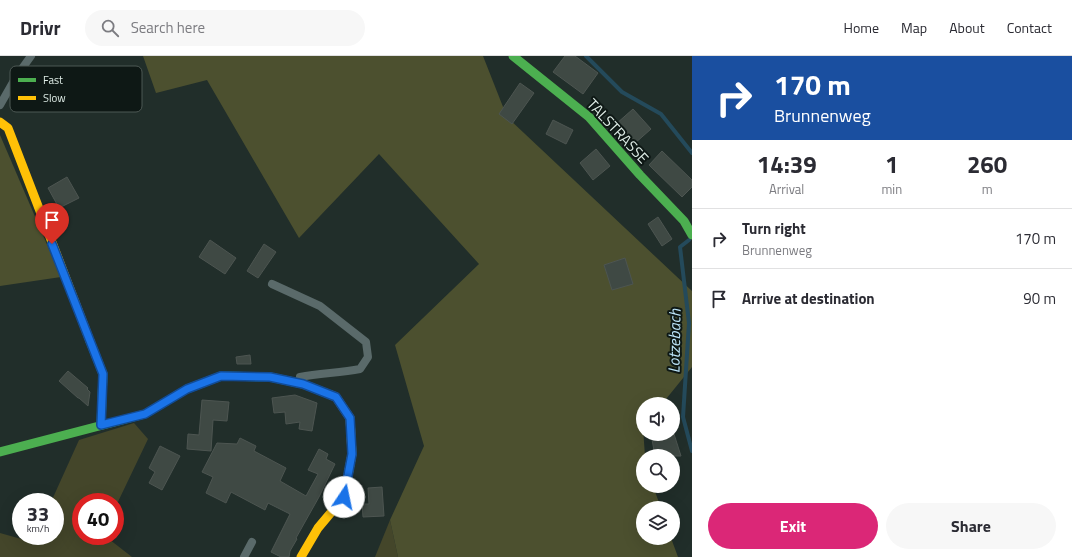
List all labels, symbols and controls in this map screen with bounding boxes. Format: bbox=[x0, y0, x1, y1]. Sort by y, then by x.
search box bbox=[85, 10, 365, 46]
text: Drivr bbox=[20, 13, 61, 42]
text: Search here bbox=[131, 16, 205, 39]
icon: search bbox=[99, 17, 121, 39]
text: Home bbox=[844, 17, 879, 38]
text: Map bbox=[901, 17, 927, 38]
text: About bbox=[949, 17, 985, 38]
text: Contact bbox=[1007, 17, 1052, 38]
text: 170 m bbox=[774, 63, 851, 106]
legend bbox=[10, 66, 142, 112]
text: Fast bbox=[43, 72, 63, 88]
icon: right bbox=[708, 72, 760, 124]
text: Slow bbox=[43, 90, 66, 106]
street label: TALSTRASSE bbox=[582, 93, 654, 169]
text: Brunnenweg bbox=[774, 102, 871, 129]
text: 14:39 bbox=[757, 146, 817, 182]
text: 1 bbox=[885, 146, 899, 182]
text: 260 bbox=[967, 146, 1007, 182]
text: Arrival bbox=[769, 179, 804, 199]
text: min bbox=[881, 179, 902, 199]
text: m bbox=[982, 179, 993, 199]
pin bbox=[35, 203, 69, 244]
icon: arrive bbox=[41, 209, 63, 231]
text: Turn right bbox=[742, 217, 806, 240]
text: 170 m bbox=[1015, 227, 1056, 250]
icon: right bbox=[708, 228, 730, 250]
text: Brunnenweg bbox=[742, 240, 812, 260]
text: Arrive at destination bbox=[742, 287, 875, 310]
text: 90 m bbox=[1023, 287, 1056, 310]
icon: arrive bbox=[708, 288, 730, 310]
water label: Lotzebach bbox=[661, 308, 687, 373]
map controls bbox=[636, 397, 680, 545]
button: sound bbox=[636, 397, 680, 441]
button: search bbox=[636, 449, 680, 493]
position arrow bbox=[323, 476, 365, 518]
speed limit sign: 40 bbox=[72, 493, 124, 545]
text: 33 bbox=[27, 498, 49, 529]
button: layers bbox=[636, 501, 680, 545]
button: Exit bbox=[708, 503, 878, 549]
button: Share bbox=[886, 503, 1056, 549]
text: km/h bbox=[27, 521, 49, 536]

